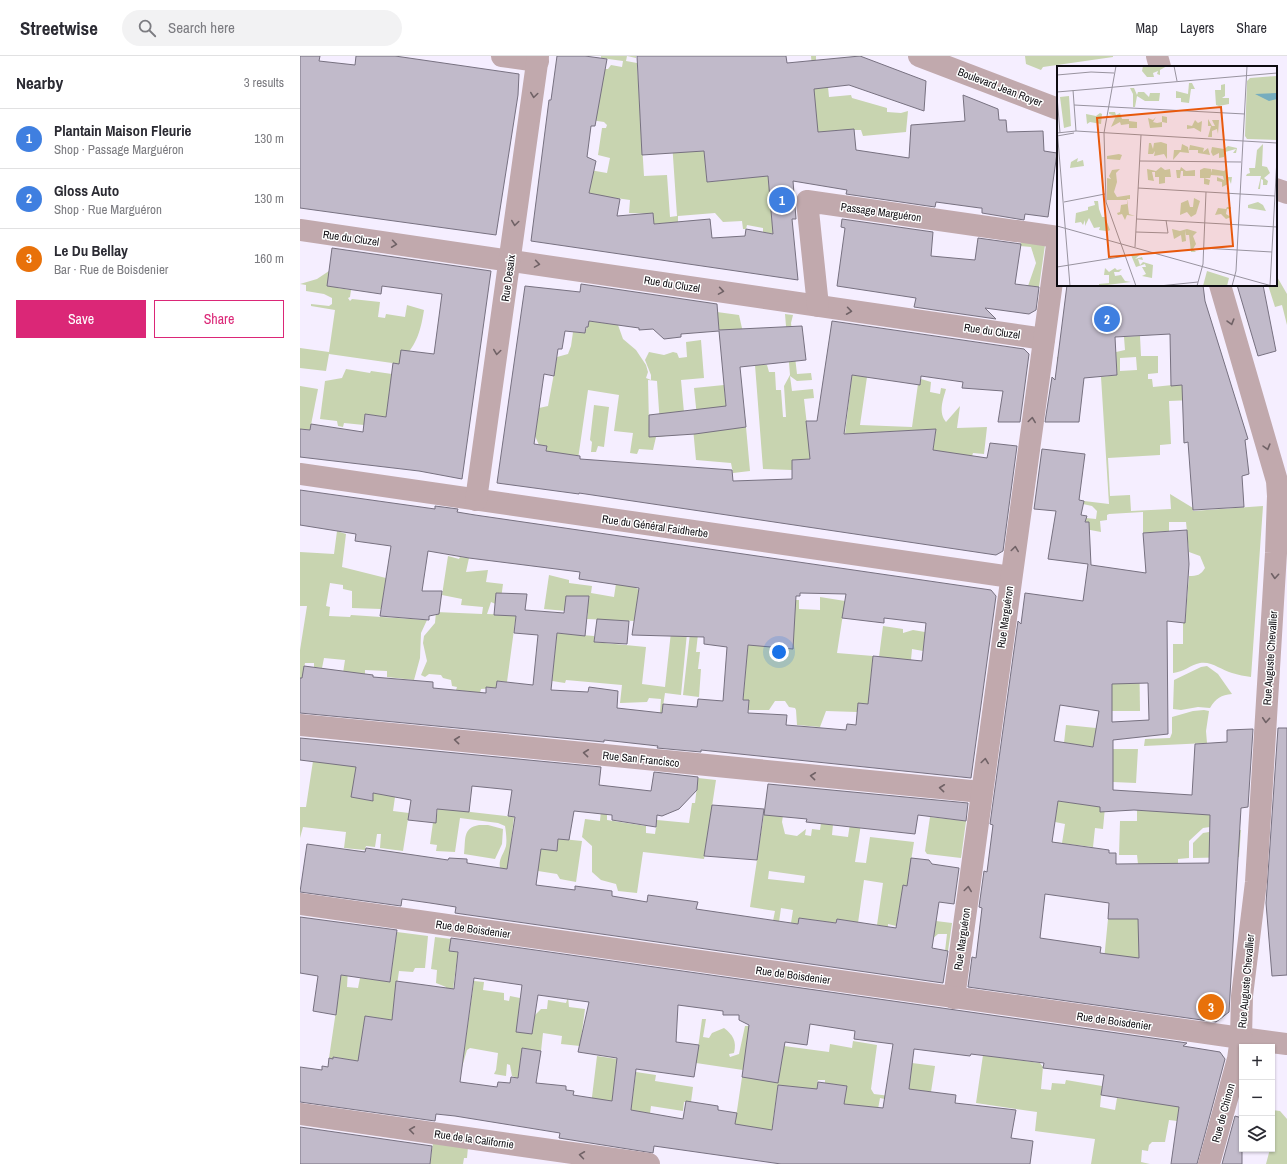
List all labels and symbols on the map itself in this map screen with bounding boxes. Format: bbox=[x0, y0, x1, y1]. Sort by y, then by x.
street label: Boulevard Jean Royer bbox=[956, 64, 1044, 110]
inset map bbox=[1057, 66, 1277, 286]
one-way arrow bbox=[530, 92, 539, 98]
pin: 1 bbox=[769, 185, 795, 215]
street label: Passage Marguéron bbox=[840, 199, 922, 225]
one-way arrow bbox=[511, 220, 520, 226]
street label: Rue du Cluzel bbox=[322, 227, 380, 249]
one-way arrow bbox=[391, 239, 397, 248]
street label: Rue Desaix bbox=[498, 253, 518, 302]
one-way arrow bbox=[534, 259, 540, 268]
street label: Rue du Cluzel bbox=[643, 273, 701, 295]
one-way arrow bbox=[717, 286, 724, 295]
pin: 2 bbox=[1094, 304, 1120, 334]
one-way arrow bbox=[846, 306, 852, 315]
one-way arrow bbox=[1226, 319, 1235, 326]
street label: Rue du Cluzel bbox=[963, 320, 1021, 342]
one-way arrow bbox=[493, 349, 502, 355]
one-way arrow bbox=[1027, 417, 1036, 423]
one-way arrow bbox=[1262, 443, 1271, 450]
street label: Rue du Général Faidherbe bbox=[601, 512, 709, 540]
one-way arrow bbox=[1010, 546, 1019, 552]
one-way arrow bbox=[1270, 573, 1279, 579]
street label: Rue Marguéron bbox=[994, 585, 1016, 649]
street label: Rue Auguste Chevallier bbox=[1260, 610, 1280, 706]
your location bbox=[769, 642, 789, 662]
one-way arrow bbox=[1261, 716, 1270, 723]
one-way arrow bbox=[454, 736, 460, 745]
street label: Rue San Francisco bbox=[602, 748, 680, 770]
one-way arrow bbox=[583, 749, 589, 758]
one-way arrow bbox=[980, 758, 989, 764]
one-way arrow bbox=[810, 771, 816, 780]
one-way arrow bbox=[939, 784, 945, 793]
one-way arrow bbox=[963, 886, 972, 893]
street label: Rue Marguéron bbox=[951, 907, 973, 971]
street label: Rue de Boisdenier bbox=[435, 917, 511, 941]
street label: Rue Auguste Chevallier bbox=[1235, 933, 1257, 1029]
street label: Rue de Boisdenier bbox=[755, 963, 831, 987]
pin: 3 bbox=[1198, 992, 1224, 1022]
street label: Rue de Boisdenier bbox=[1076, 1009, 1152, 1033]
street label: Rue de Chinon bbox=[1208, 1082, 1238, 1144]
one-way arrow bbox=[409, 1126, 415, 1135]
street label: Rue de la Californie bbox=[433, 1126, 515, 1152]
one-way arrow bbox=[579, 1151, 586, 1160]

